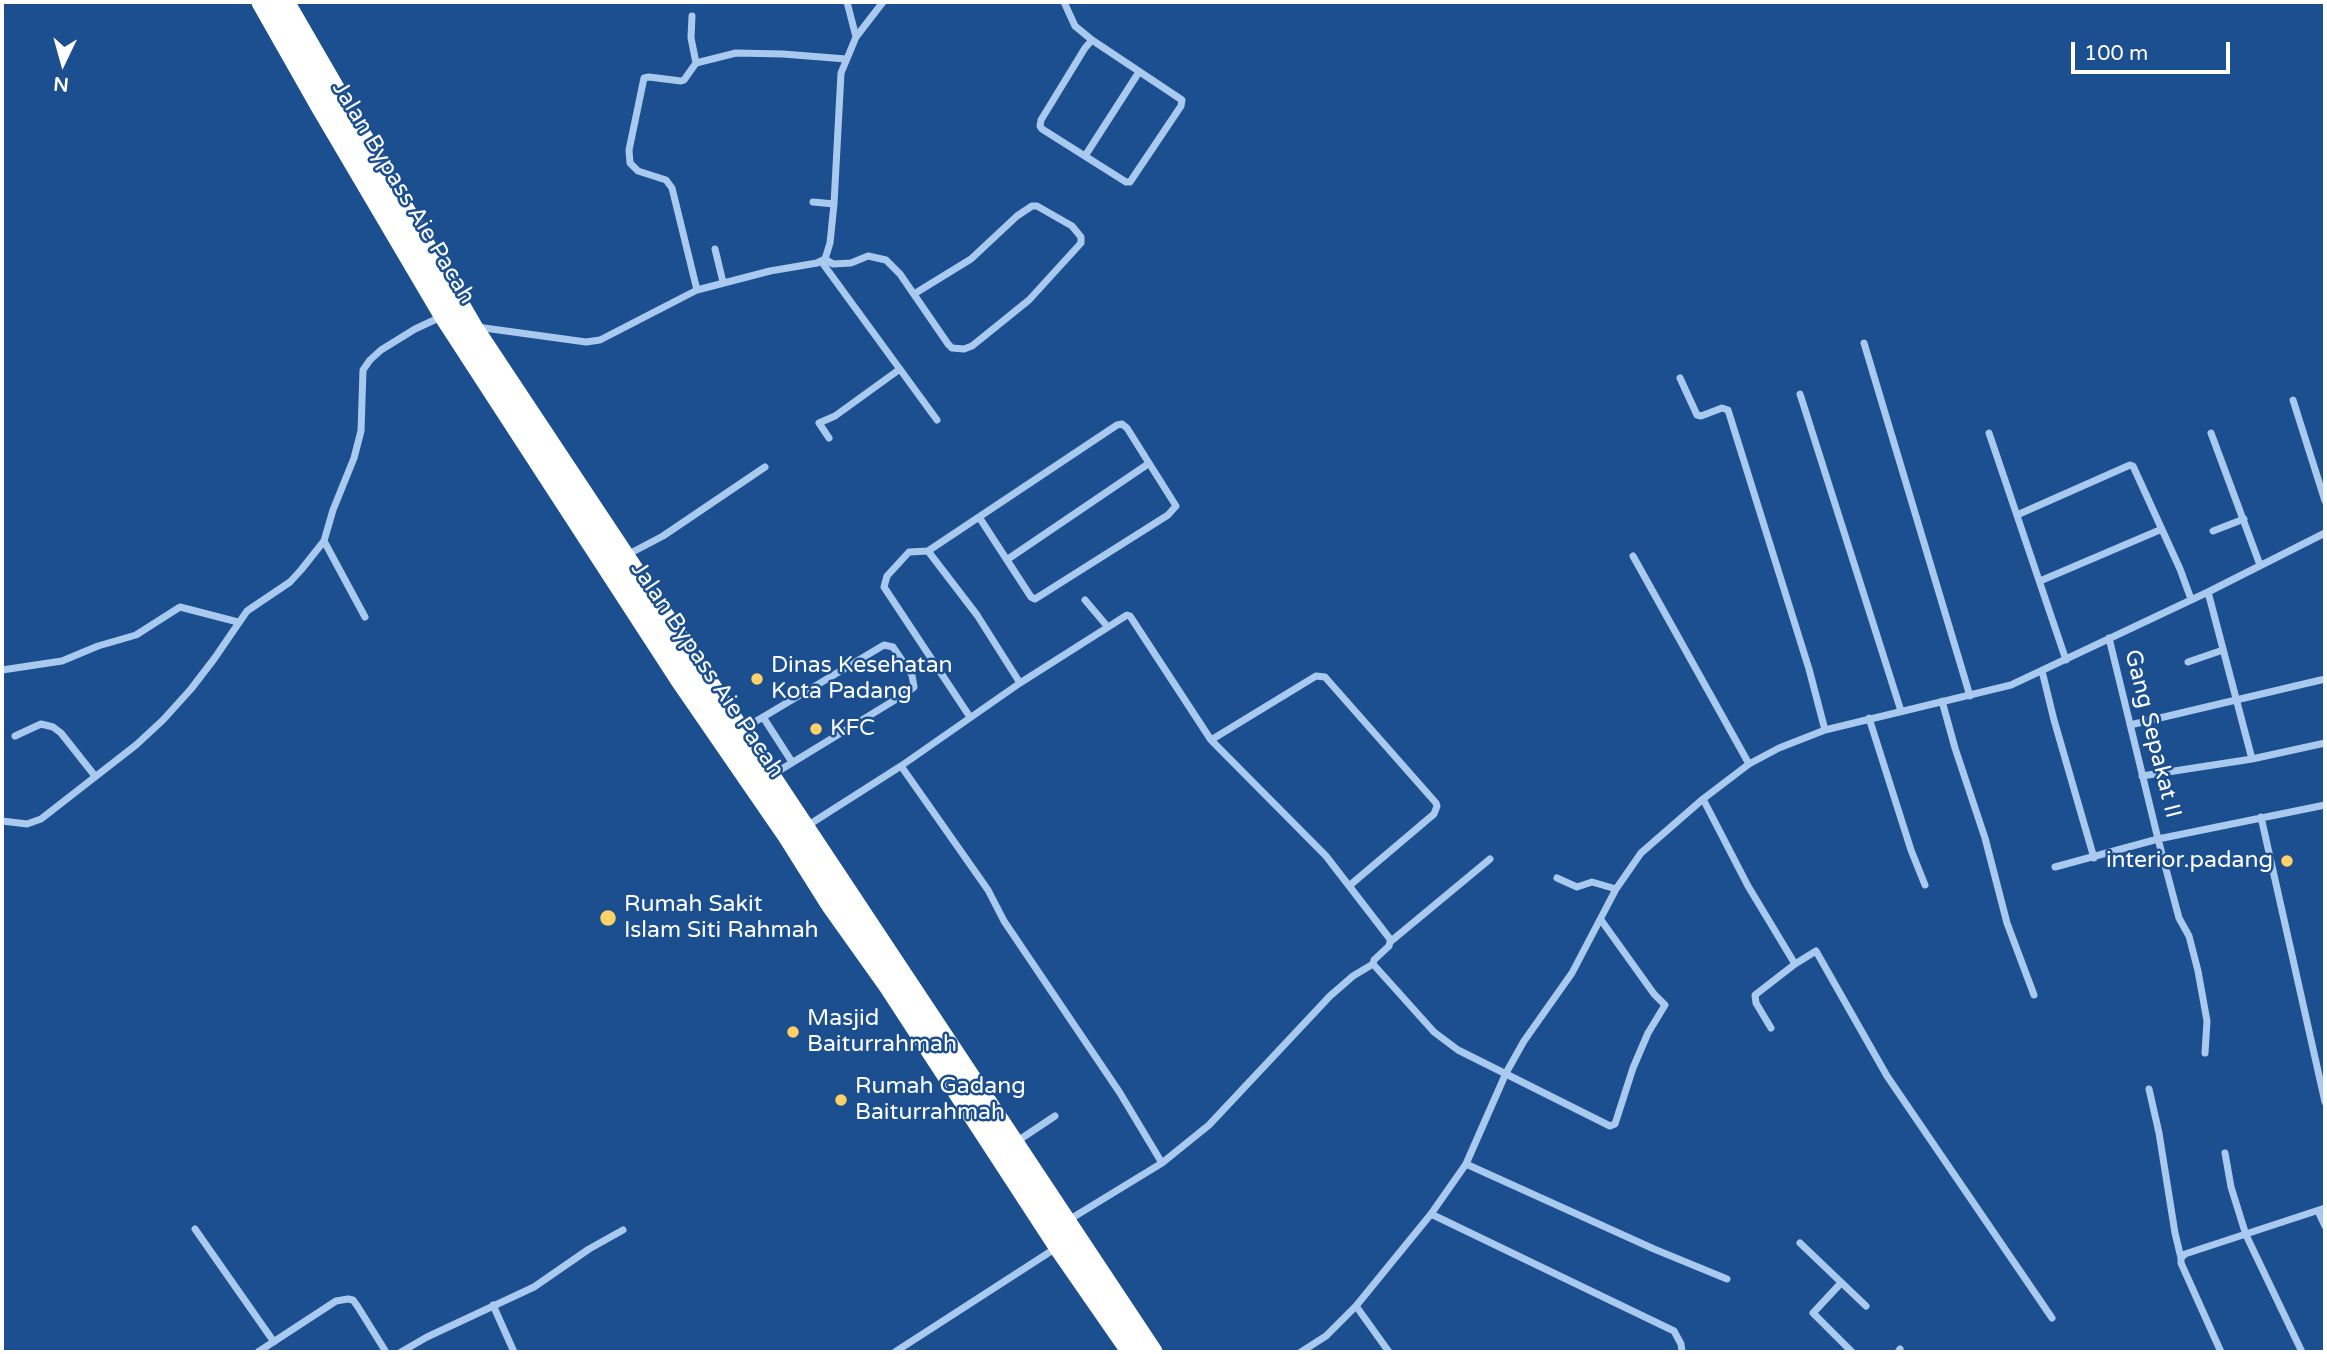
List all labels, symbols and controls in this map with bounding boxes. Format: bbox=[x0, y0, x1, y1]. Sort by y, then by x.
north arrow bbox=[28, 28, 98, 98]
scale bar bbox=[2075, 28, 2234, 72]
text: 100 m bbox=[2084, 41, 2148, 66]
text: N bbox=[53, 72, 70, 96]
street label: Jalan Bypass Aie Pacah bbox=[326, 77, 480, 309]
street label: Jalan Bypass Aie Pacah bbox=[624, 557, 790, 783]
street label: Gang Sepakat II bbox=[2118, 647, 2186, 821]
place label: Dinas Kesehatan Kota Padang bbox=[771, 652, 953, 706]
marker: Dinas Kesehatan Kota Padang bbox=[749, 671, 765, 687]
place label: KFC bbox=[830, 715, 875, 743]
marker: KFC bbox=[808, 721, 824, 737]
place label: interior.padang bbox=[2106, 847, 2273, 875]
marker: interior.padang bbox=[2279, 853, 2295, 869]
place label: Rumah Sakit Islam Siti Rahmah bbox=[624, 891, 819, 945]
marker: Rumah Sakit Islam Siti Rahmah bbox=[598, 908, 618, 928]
place label: Masjid Baiturrahmah bbox=[807, 1005, 957, 1059]
marker: Masjid Baiturrahmah bbox=[785, 1024, 801, 1040]
place label: Rumah Gadang Baiturrahmah bbox=[855, 1073, 1026, 1127]
marker: Rumah Gadang Baiturrahmah bbox=[833, 1092, 849, 1108]

